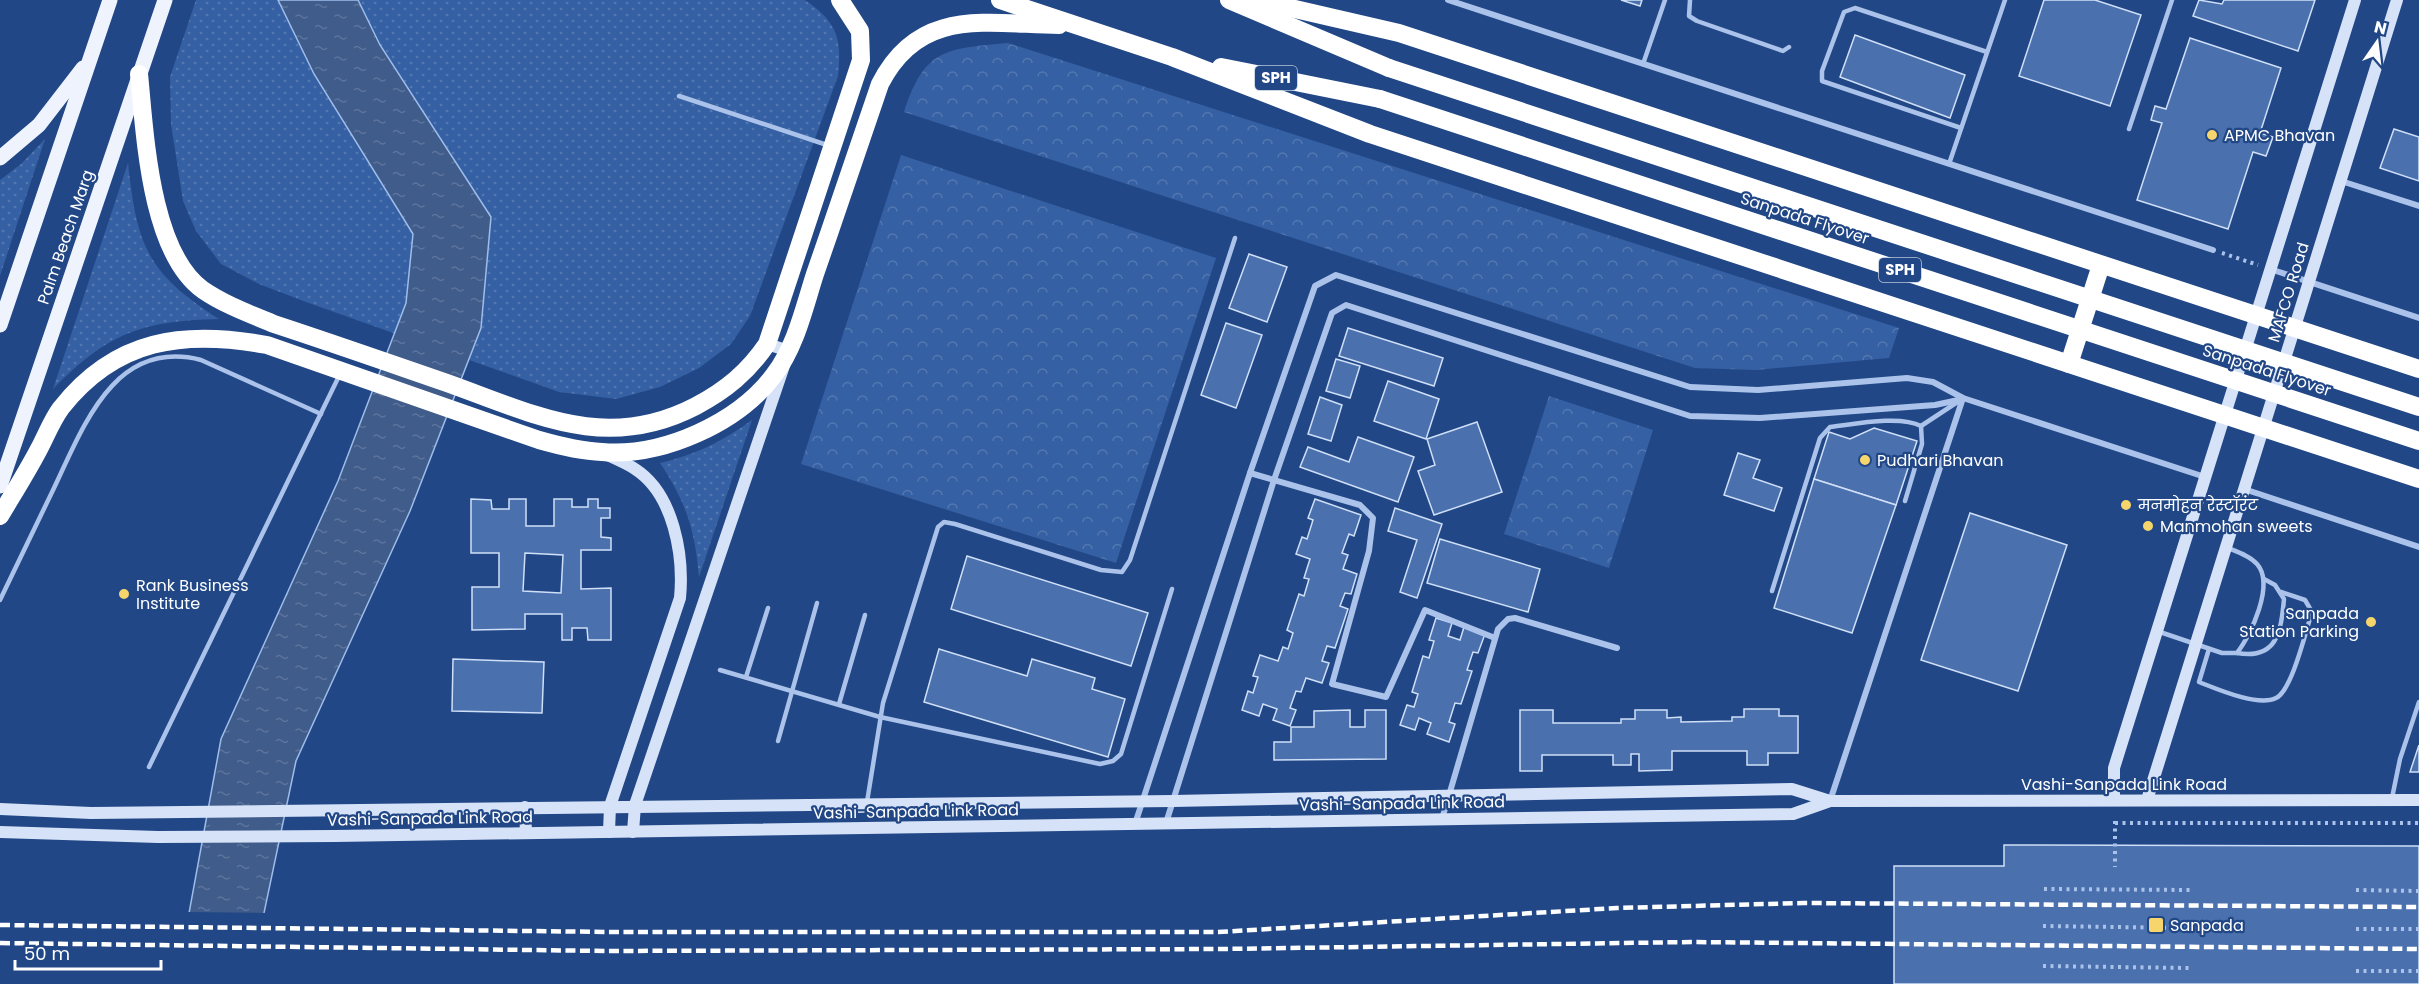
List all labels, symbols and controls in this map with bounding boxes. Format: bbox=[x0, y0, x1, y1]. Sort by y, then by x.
north arrow bbox=[2347, 12, 2407, 72]
text: N bbox=[2372, 15, 2389, 41]
road number: SPH bbox=[1255, 66, 1297, 90]
place label: APMC Bhavan bbox=[2224, 124, 2335, 147]
marker: APMC Bhavan bbox=[2205, 128, 2219, 142]
street label: Palm Beach Marg bbox=[32, 167, 99, 308]
street label: Sanpada Flyover bbox=[1738, 187, 1872, 250]
street label: MAFCO Road bbox=[2262, 239, 2315, 345]
road number: SPH bbox=[1879, 258, 1921, 282]
street label: Sanpada Flyover bbox=[2200, 339, 2334, 402]
place label: Pudhari Bhavan bbox=[1877, 449, 2003, 472]
marker: Pudhari Bhavan bbox=[1858, 453, 1872, 467]
place label: मनमोहन रेस्टॉरंट bbox=[2137, 494, 2258, 517]
marker: मनमोहन रेस्टॉरंट bbox=[2119, 498, 2133, 512]
place label: Manmohan sweets bbox=[2160, 515, 2313, 538]
marker: Manmohan sweets bbox=[2141, 519, 2155, 533]
place label: Rank Business Institute bbox=[136, 574, 249, 615]
marker: Rank Business Institute bbox=[117, 587, 131, 601]
place label: Sanpada Station Parking bbox=[2239, 602, 2359, 643]
marker: Sanpada Station Parking bbox=[2364, 615, 2378, 629]
street label: Vashi-Sanpada Link Road bbox=[2021, 773, 2227, 796]
street label: Vashi-Sanpada Link Road bbox=[1299, 790, 1505, 817]
street label: Vashi-Sanpada Link Road bbox=[813, 798, 1019, 825]
street label: Vashi-Sanpada Link Road bbox=[327, 805, 533, 832]
place label: Sanpada bbox=[2170, 914, 2244, 937]
marker: Sanpada bbox=[2147, 916, 2165, 934]
scale bar bbox=[15, 933, 160, 971]
text: 50 m bbox=[24, 941, 70, 966]

